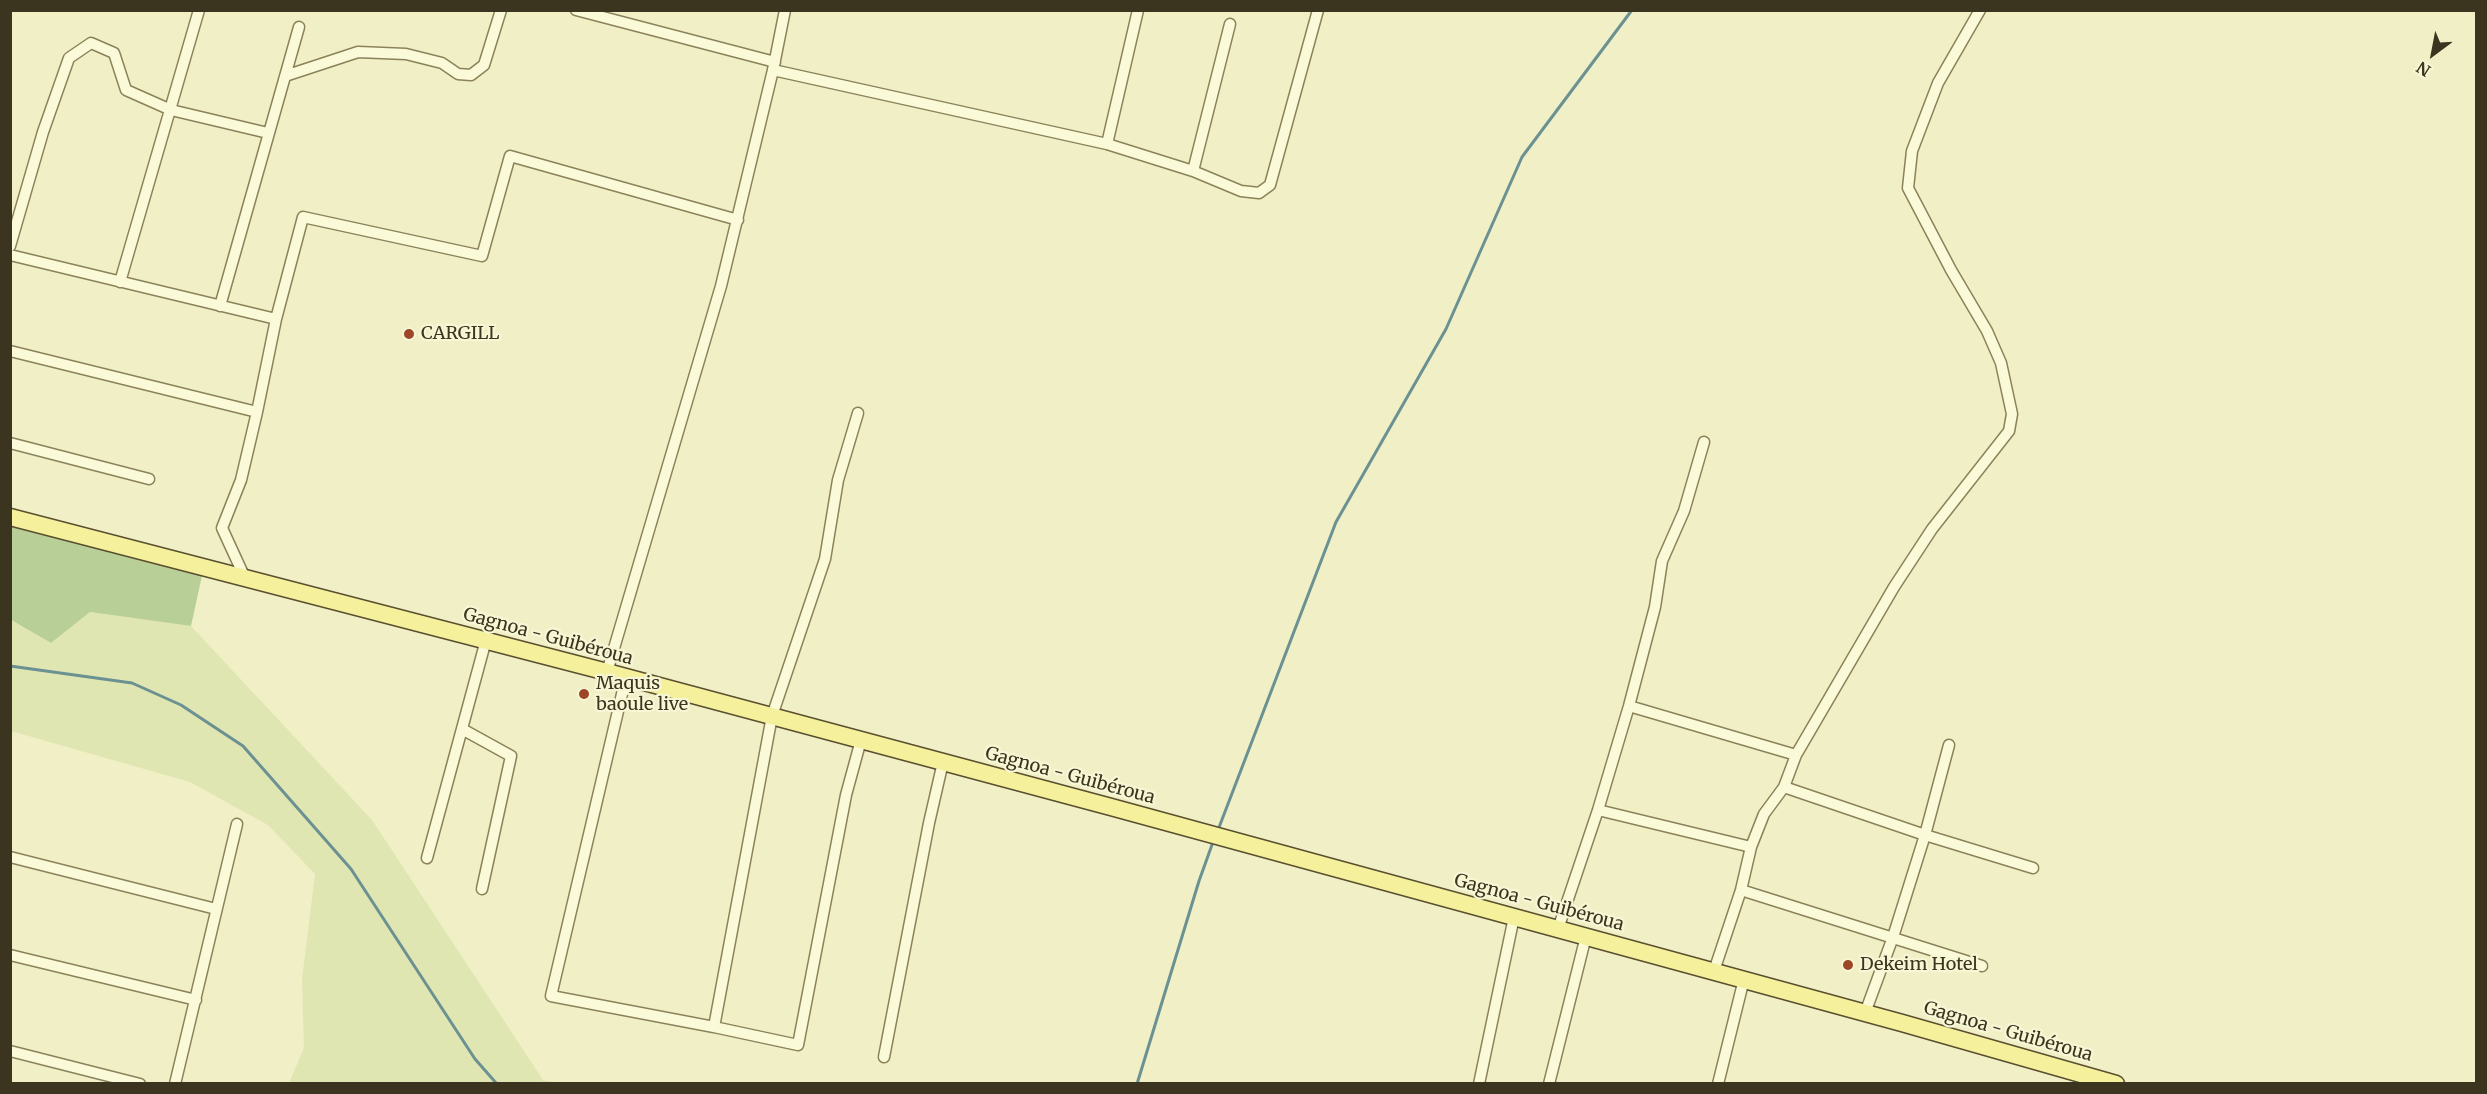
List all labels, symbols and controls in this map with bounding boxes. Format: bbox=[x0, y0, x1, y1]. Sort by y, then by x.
north arrow bbox=[2403, 24, 2463, 84]
text: N bbox=[2413, 57, 2434, 81]
place label: CARGILL bbox=[421, 323, 500, 345]
marker: CARGILL bbox=[402, 327, 416, 341]
street label: Gagnoa - Guibéroua bbox=[461, 604, 635, 670]
place label: Maquis baoule live bbox=[596, 673, 688, 716]
marker: Maquis baoule live bbox=[577, 687, 591, 701]
street label: Gagnoa - Guibéroua bbox=[983, 743, 1157, 809]
street label: Gagnoa - Guibéroua bbox=[1452, 870, 1626, 936]
place label: Dekeim Hotel bbox=[1860, 954, 1978, 976]
marker: Dekeim Hotel bbox=[1841, 958, 1855, 972]
street label: Gagnoa - Guibéroua bbox=[1921, 998, 2095, 1066]

